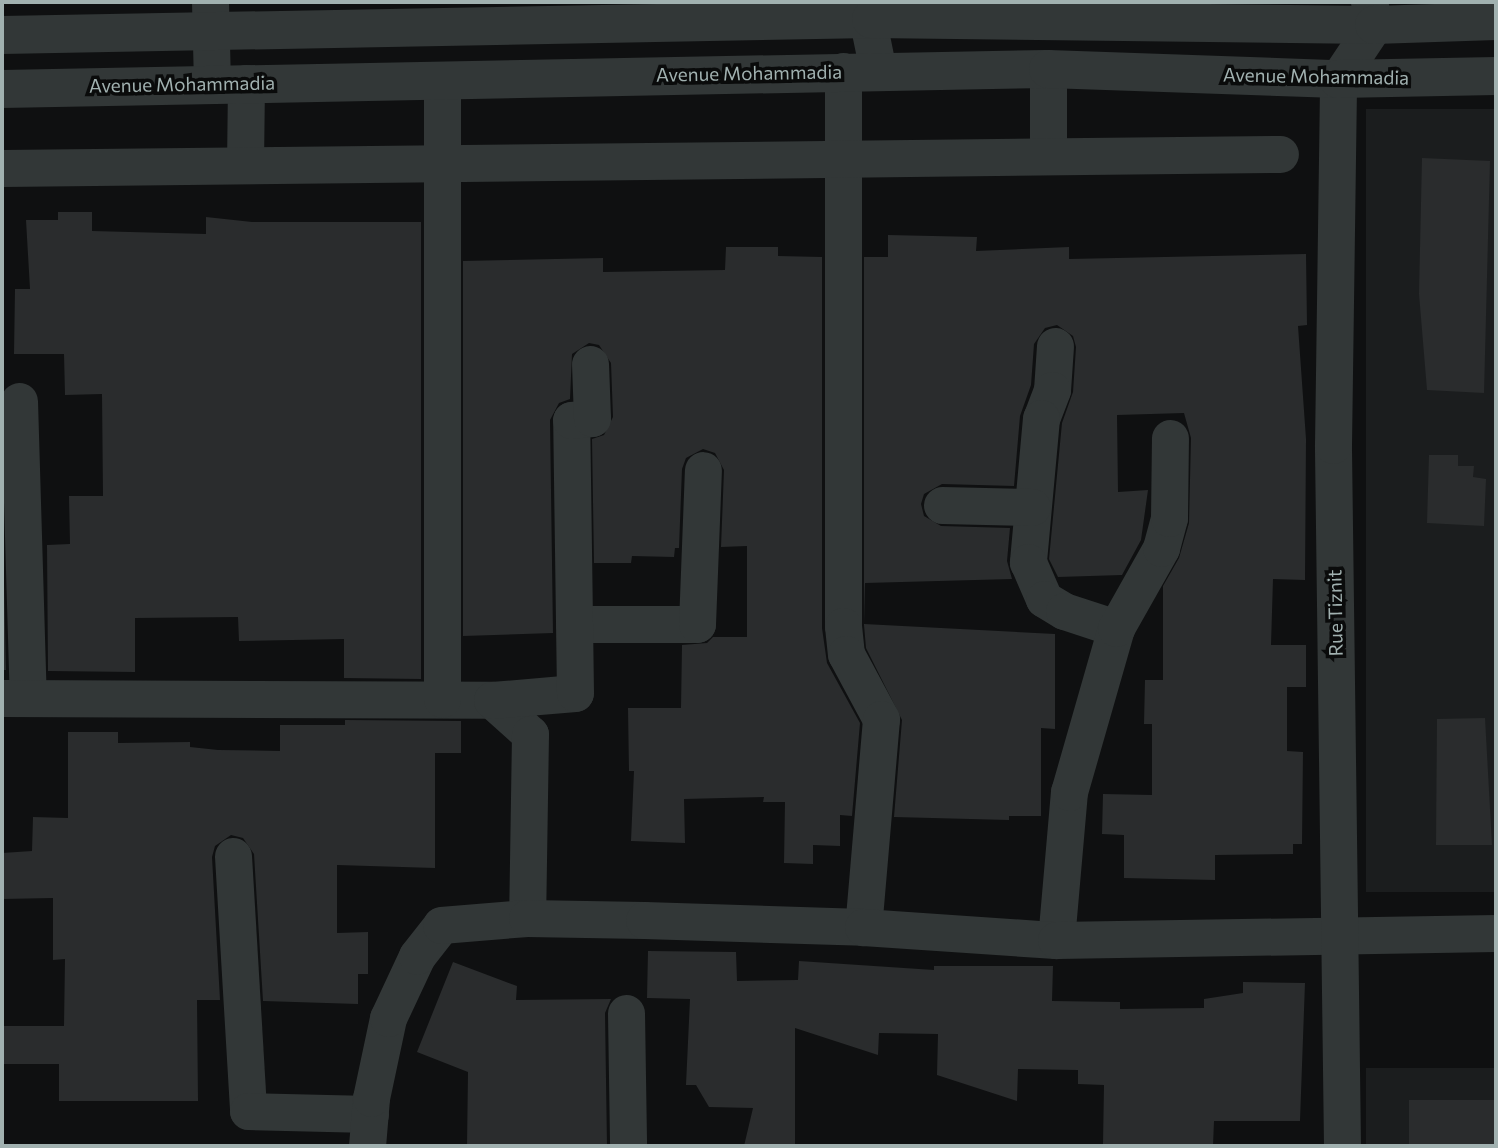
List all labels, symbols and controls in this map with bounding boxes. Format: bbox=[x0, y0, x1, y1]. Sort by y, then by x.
street label: Avenue Mohammadia bbox=[656, 60, 842, 86]
street label: Avenue Mohammadia bbox=[1223, 63, 1409, 89]
street label: Avenue Mohammadia bbox=[89, 71, 275, 97]
street label: Rue Tiznit bbox=[1323, 569, 1347, 657]

